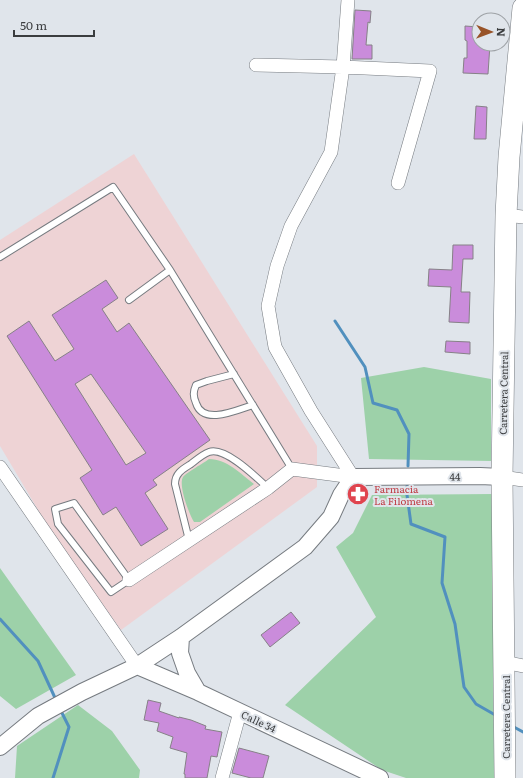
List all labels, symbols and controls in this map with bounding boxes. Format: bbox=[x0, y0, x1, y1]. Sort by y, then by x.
scale bar bbox=[14, 12, 94, 38]
north arrow bbox=[471, 12, 511, 52]
text: 50 m bbox=[20, 16, 47, 34]
text: N bbox=[494, 27, 510, 37]
street label: Carretera Central bbox=[495, 350, 511, 435]
street label: 44 bbox=[449, 468, 461, 484]
pharmacy icon: Farmacia La Filomena bbox=[345, 481, 371, 507]
place label: Farmacia La Filomena bbox=[374, 481, 434, 508]
street label: Carretera Central bbox=[498, 675, 513, 759]
street label: Calle 34 bbox=[239, 706, 279, 736]

